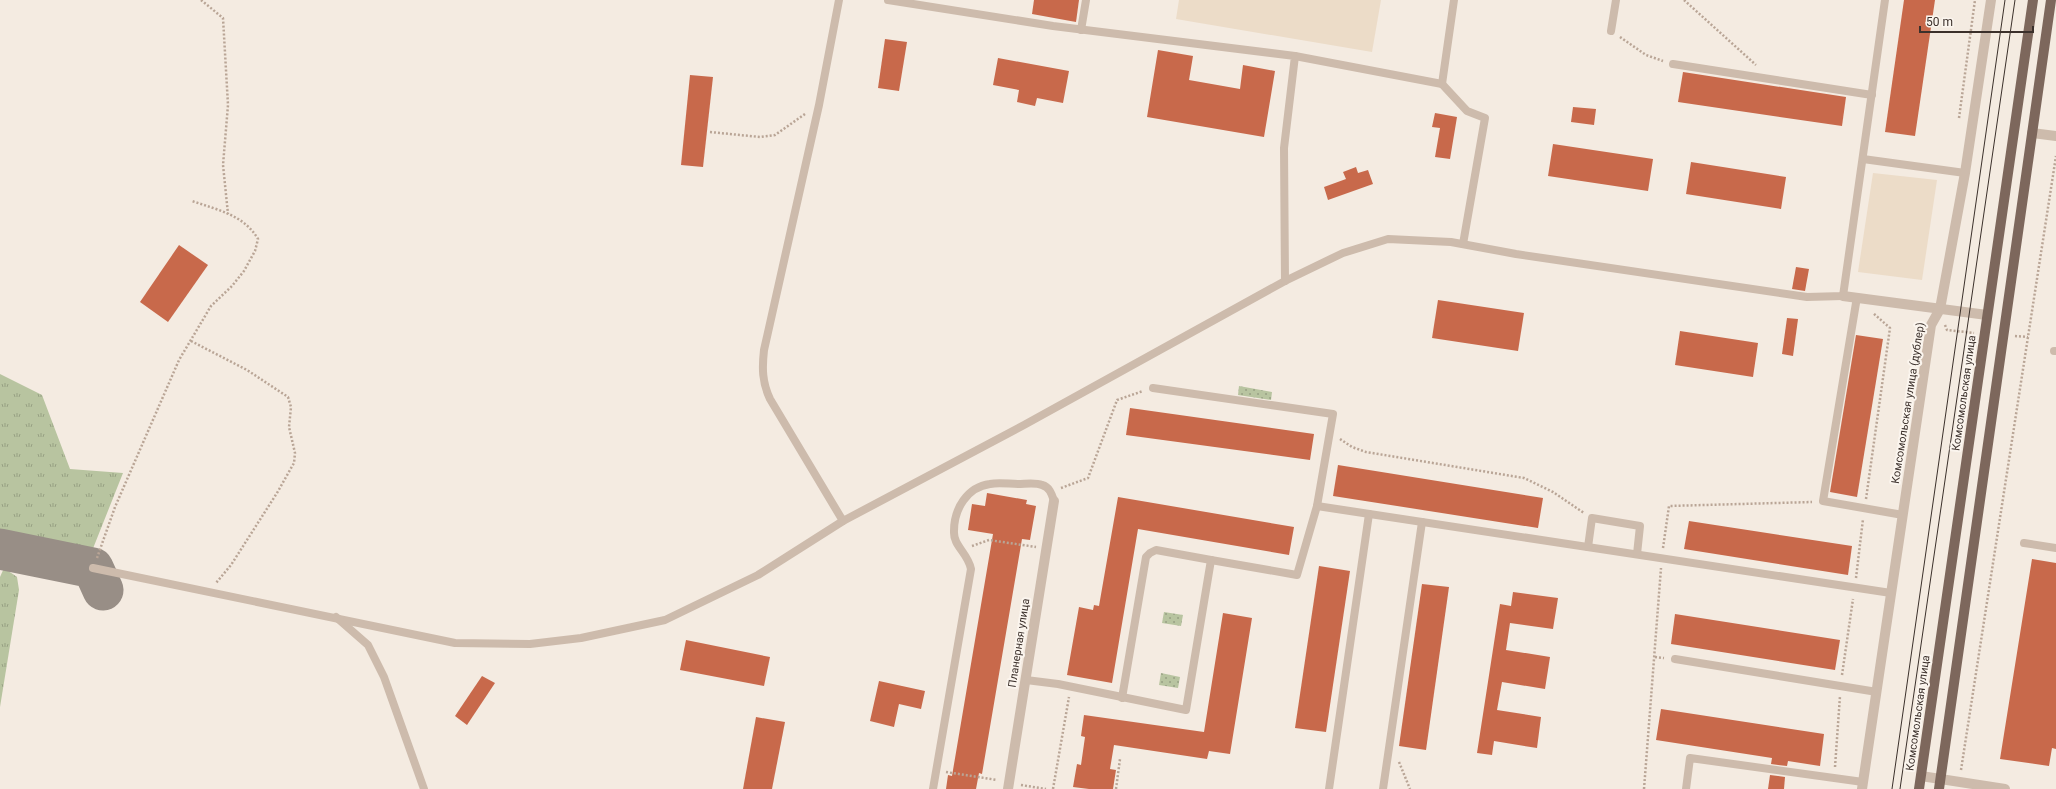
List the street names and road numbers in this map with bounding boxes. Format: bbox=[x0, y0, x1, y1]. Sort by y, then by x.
street label: Комсомольская улица (дублер) bbox=[1889, 321, 1927, 485]
street label: Комсомольская улица bbox=[1949, 334, 1979, 452]
street label: Планерная улица bbox=[1006, 598, 1032, 688]
street label: Комсомольская улица bbox=[1903, 654, 1933, 772]

